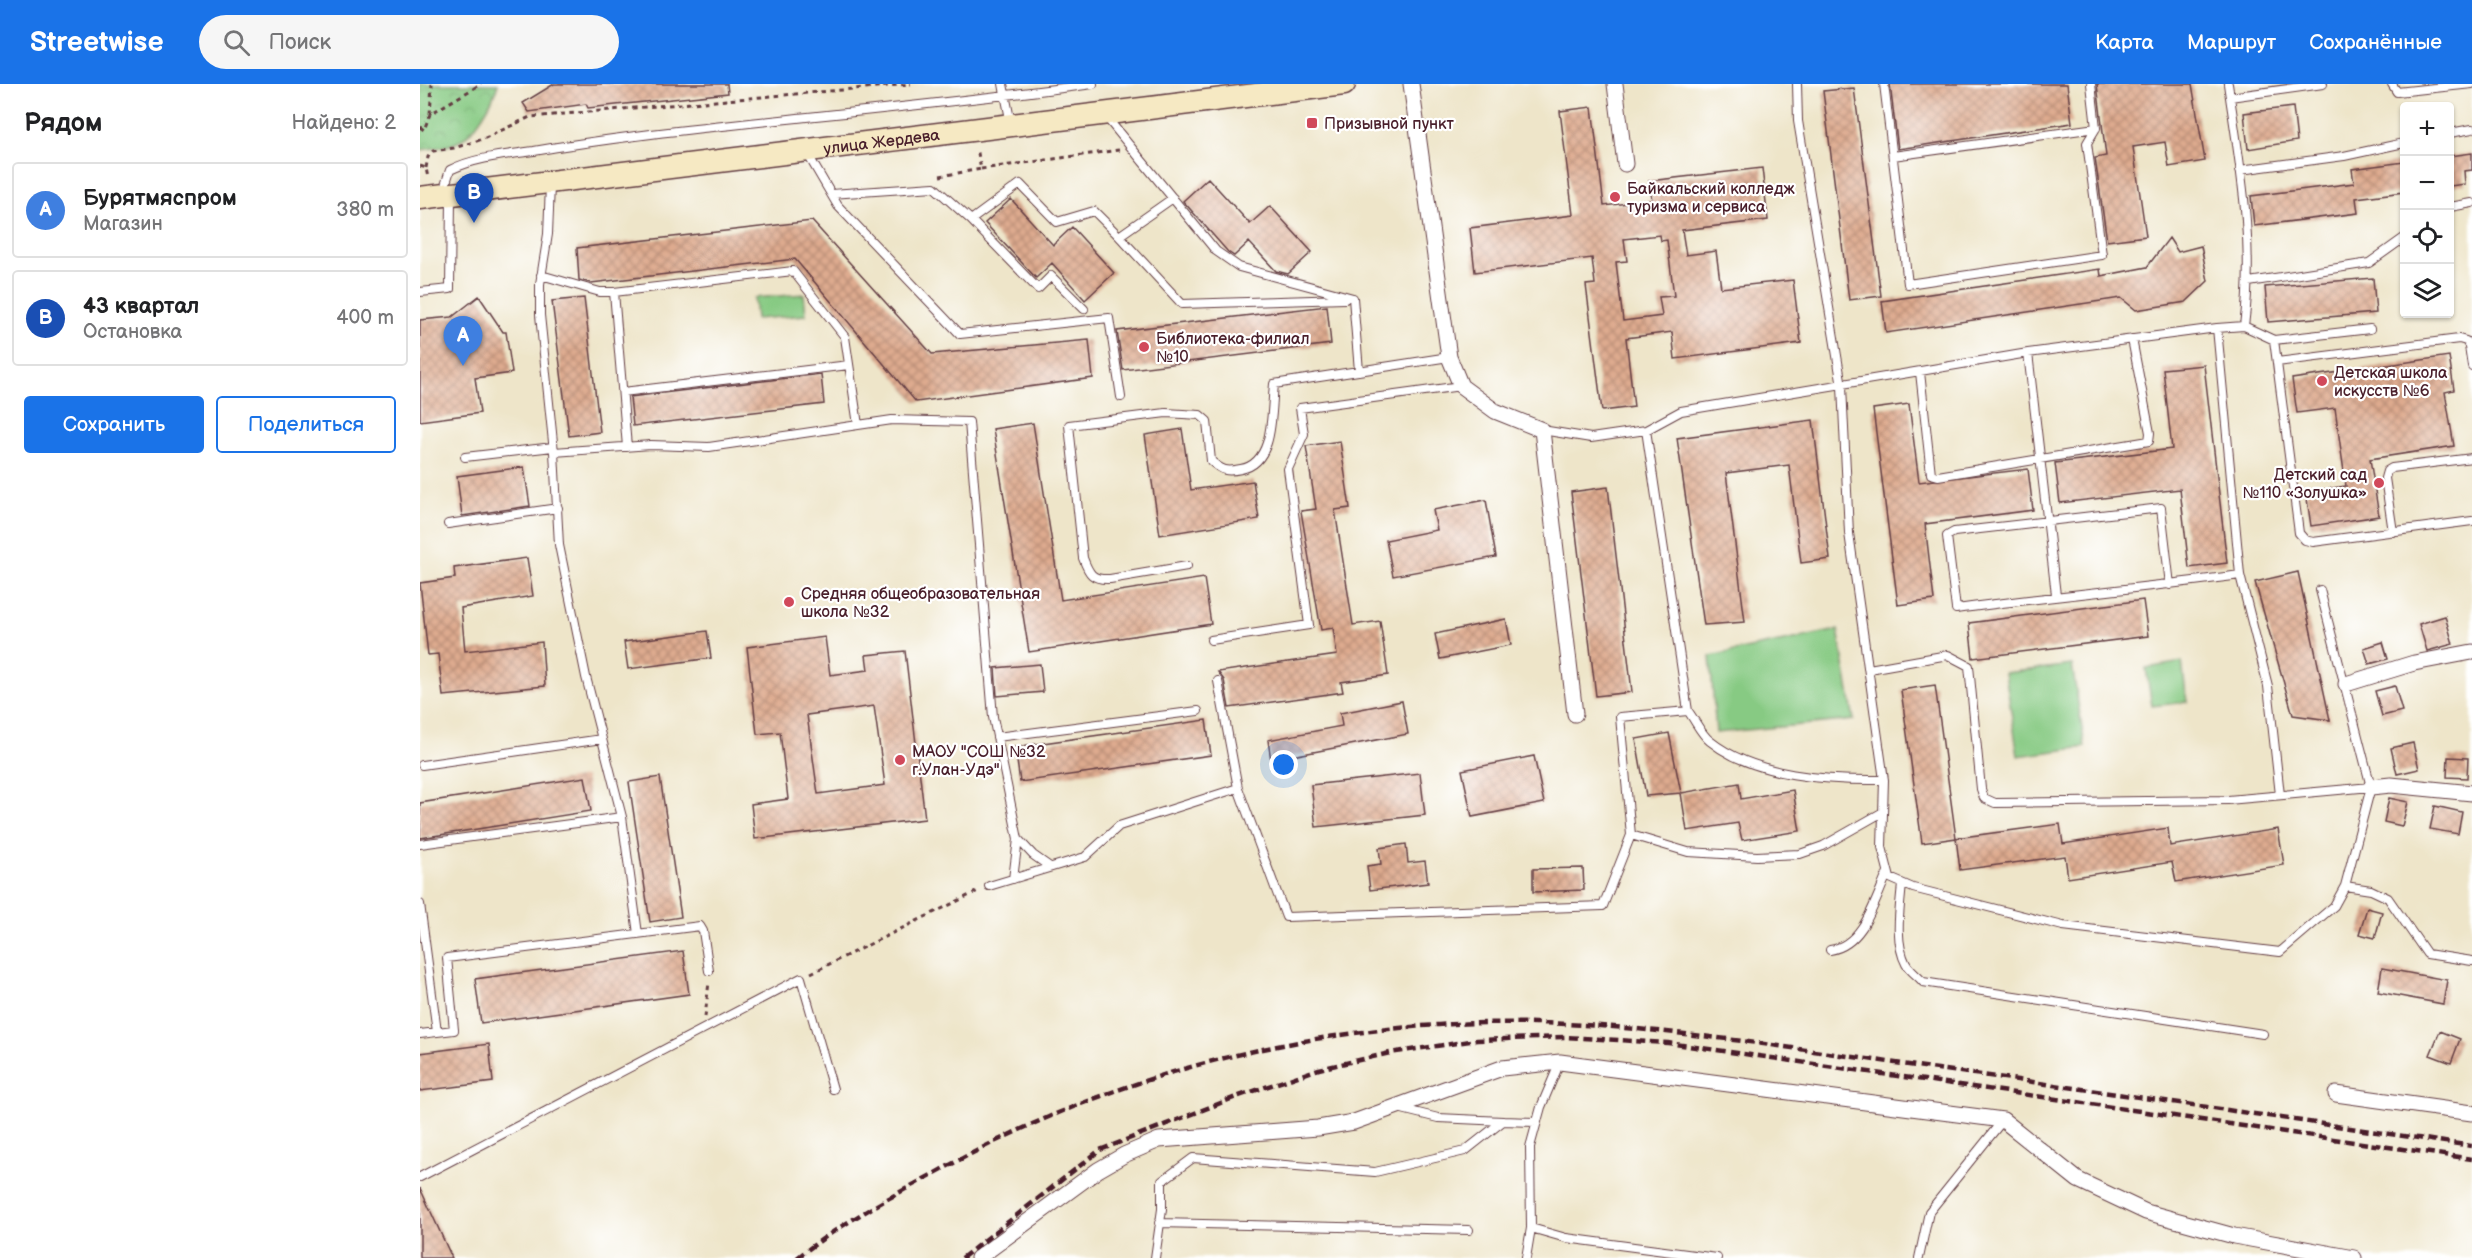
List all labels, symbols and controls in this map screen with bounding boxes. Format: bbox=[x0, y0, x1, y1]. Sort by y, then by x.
search box bbox=[199, 15, 619, 69]
text: Streetwise bbox=[30, 26, 163, 59]
icon: search bbox=[220, 26, 253, 59]
text: Поиск bbox=[268, 29, 331, 56]
text: Карта bbox=[2095, 30, 2154, 55]
text: Маршрут bbox=[2187, 30, 2276, 55]
text: Сохранённые bbox=[2309, 30, 2442, 55]
map controls bbox=[2400, 102, 2454, 318]
button: + bbox=[2400, 102, 2454, 156]
text: Рядом bbox=[24, 108, 102, 139]
text: Найдено: 2 bbox=[292, 111, 396, 135]
place label: Призывной пункт bbox=[1324, 115, 1455, 134]
marker: Призывной пункт bbox=[1305, 116, 1319, 130]
street label: улица Жердева bbox=[823, 126, 941, 159]
button: − bbox=[2400, 156, 2454, 210]
pin: B bbox=[454, 174, 494, 223]
place label: Байкальский колледж туризма и сервиса bbox=[1627, 180, 1795, 217]
text: Бурятмяспром bbox=[83, 185, 237, 212]
marker: Байкальский колледж туризма и сервиса bbox=[1608, 190, 1622, 204]
text: A bbox=[39, 198, 52, 222]
text: 380 m bbox=[336, 198, 394, 222]
button: locate bbox=[2400, 210, 2454, 264]
text: Магазин bbox=[83, 212, 163, 236]
button: layers bbox=[2400, 264, 2454, 318]
text: 43 квартал bbox=[83, 293, 199, 320]
text: B bbox=[38, 306, 53, 330]
text: 400 m bbox=[336, 306, 394, 330]
pin: A bbox=[444, 316, 483, 366]
text: Остановка bbox=[83, 320, 182, 344]
place label: Библиотека-филиал №10 bbox=[1156, 330, 1310, 367]
marker: Библиотека-филиал №10 bbox=[1137, 340, 1151, 354]
place label: Детская школа искусств №6 bbox=[2334, 364, 2448, 401]
marker: Детская школа искусств №6 bbox=[2315, 374, 2329, 388]
button: Сохранить bbox=[24, 396, 204, 453]
button: Поделиться bbox=[216, 396, 396, 453]
place label: Детский сад №110 «Золушка» bbox=[2242, 466, 2367, 503]
marker: Детский сад №110 «Золушка» bbox=[2372, 476, 2386, 490]
place label: Средняя общеобразовательная школа №32 bbox=[801, 585, 1040, 622]
marker: Средняя общеобразовательная школа №32 bbox=[782, 595, 796, 609]
place label: МАОУ "СОШ №32 г.Улан-Удэ" bbox=[912, 743, 1046, 780]
your location bbox=[1269, 750, 1298, 779]
marker: МАОУ "СОШ №32 г.Улан-Удэ" bbox=[893, 753, 907, 767]

